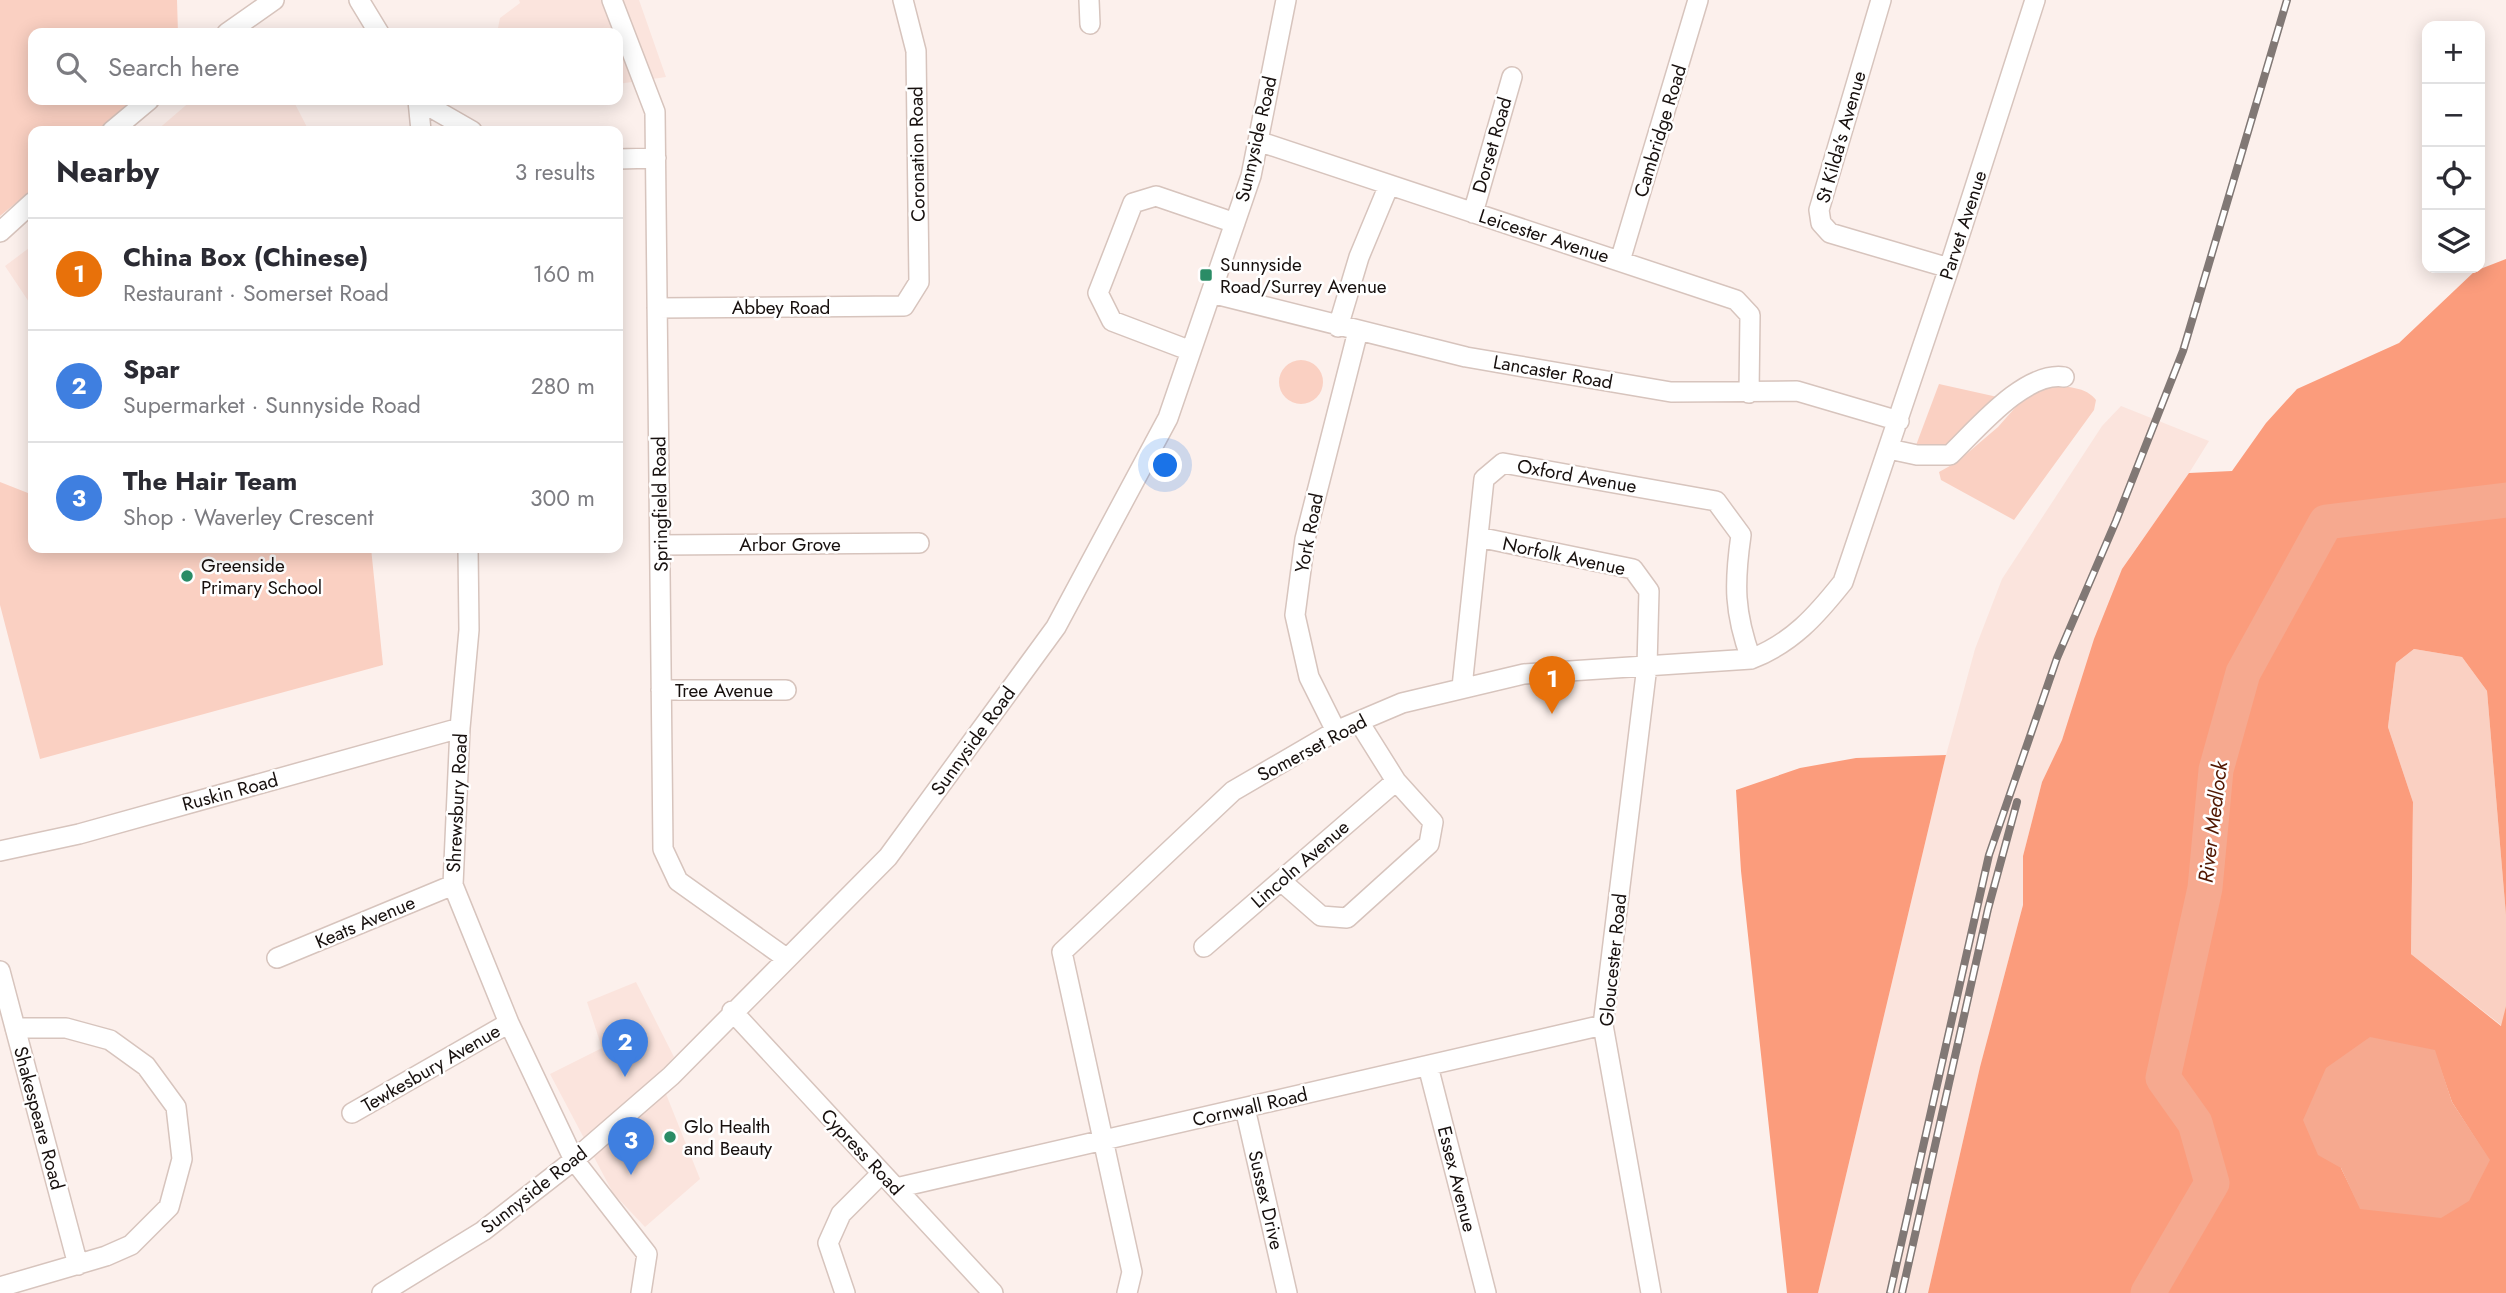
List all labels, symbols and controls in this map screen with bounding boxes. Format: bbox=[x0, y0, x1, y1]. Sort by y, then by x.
map controls bbox=[2422, 21, 2485, 273]
button: + bbox=[2422, 21, 2485, 84]
search box bbox=[28, 28, 623, 105]
icon: search bbox=[52, 48, 90, 86]
text: Search here bbox=[108, 48, 240, 86]
street label: Cambridge Road bbox=[1627, 61, 1693, 201]
street label: St Kilda's Avenue bbox=[1809, 68, 1873, 206]
street label: Sunnyside Road bbox=[1228, 73, 1284, 205]
button: − bbox=[2422, 84, 2485, 147]
street label: Coronation Road bbox=[902, 86, 932, 222]
street label: Dorset Road bbox=[1465, 94, 1519, 196]
button: locate bbox=[2422, 147, 2485, 210]
text: Nearby bbox=[56, 150, 159, 193]
text: 3 results bbox=[515, 155, 595, 189]
street label: Parvet Avenue bbox=[1933, 167, 1993, 283]
street label: Leicester Avenue bbox=[1475, 202, 1613, 270]
button: layers bbox=[2422, 210, 2485, 273]
text: China Box (Chinese) bbox=[123, 238, 368, 276]
place label: Sunnyside Road/Surrey Avenue bbox=[1220, 251, 1387, 300]
text: 1 bbox=[73, 257, 85, 291]
text: 160 m bbox=[533, 257, 595, 291]
marker: Sunnyside Road/Surrey Avenue bbox=[1198, 267, 1214, 283]
text: Restaurant · Somerset Road bbox=[123, 276, 389, 310]
street label: Abbey Road bbox=[732, 294, 830, 321]
street label: Lancaster Road bbox=[1491, 348, 1615, 396]
text: Spar bbox=[123, 350, 180, 388]
text: 2 bbox=[71, 369, 87, 403]
text: 280 m bbox=[531, 369, 595, 403]
text: Supermarket · Sunnyside Road bbox=[123, 388, 421, 422]
street label: Springfield Road bbox=[645, 436, 675, 572]
your location bbox=[1148, 448, 1182, 482]
street label: Oxford Avenue bbox=[1515, 452, 1639, 500]
text: The Hair Team bbox=[123, 462, 297, 500]
text: 3 bbox=[72, 481, 86, 515]
text: 300 m bbox=[530, 481, 595, 515]
street label: York Road bbox=[1288, 491, 1330, 575]
text: Shop · Waverley Crescent bbox=[123, 500, 374, 534]
street label: Norfolk Avenue bbox=[1500, 530, 1628, 582]
street label: Arbor Grove bbox=[739, 531, 841, 558]
place label: Greenside Primary School bbox=[201, 552, 322, 601]
marker: Greenside Primary School bbox=[179, 568, 195, 584]
pin: 1 bbox=[1529, 656, 1575, 714]
street label: Tree Avenue bbox=[675, 677, 773, 704]
street label: Sunnyside Road bbox=[924, 681, 1022, 801]
street label: Somerset Road bbox=[1252, 708, 1372, 788]
street label: Shrewsbury Road bbox=[440, 733, 474, 873]
water label: River Medlock bbox=[2191, 758, 2235, 885]
street label: Ruskin Road bbox=[179, 766, 281, 818]
street label: Lincoln Avenue bbox=[1245, 814, 1355, 914]
street label: Keats Avenue bbox=[311, 889, 419, 955]
street label: Gloucester Road bbox=[1593, 892, 1633, 1028]
street label: Tewkesbury Avenue bbox=[357, 1017, 505, 1119]
pin: 2 bbox=[602, 1019, 648, 1077]
street label: Shakespeare Road bbox=[7, 1043, 71, 1193]
street label: Cornwall Road bbox=[1190, 1081, 1310, 1133]
street label: Cypress Road bbox=[815, 1102, 909, 1202]
place label: Glo Health and Beauty bbox=[684, 1113, 773, 1162]
pin: 3 bbox=[608, 1117, 654, 1175]
street label: Essex Avenue bbox=[1431, 1123, 1483, 1235]
marker: Glo Health and Beauty bbox=[662, 1129, 678, 1145]
street label: Sunnyside Road bbox=[475, 1140, 593, 1240]
street label: Sussex Drive bbox=[1241, 1148, 1291, 1253]

